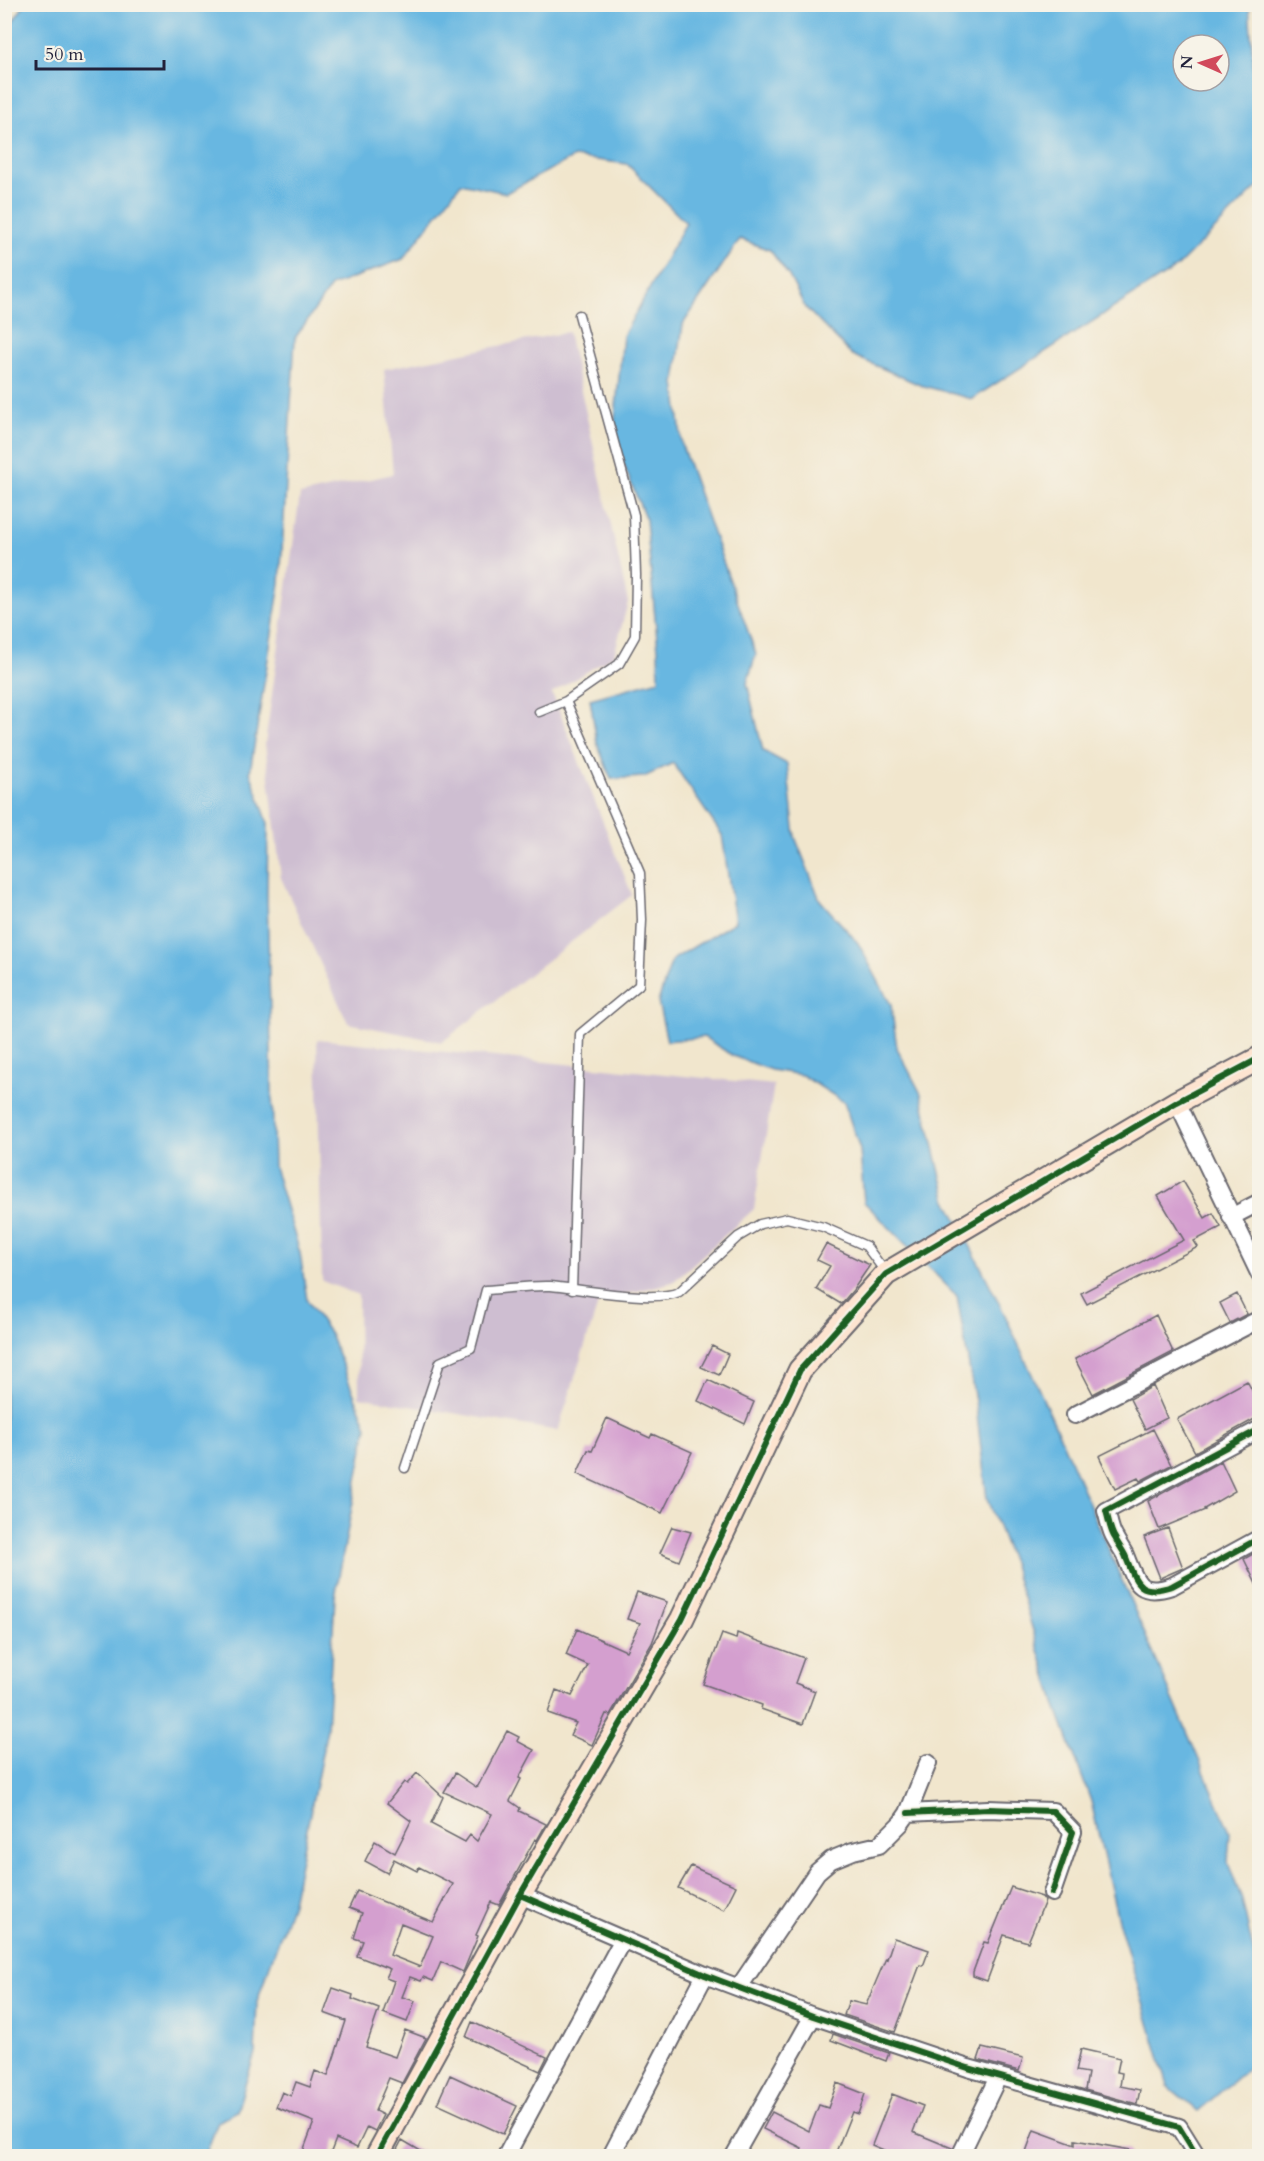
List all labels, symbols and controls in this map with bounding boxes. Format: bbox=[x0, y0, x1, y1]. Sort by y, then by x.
scale bar bbox=[36, 33, 164, 71]
north arrow bbox=[1171, 33, 1231, 93]
text: 50 m bbox=[45, 42, 84, 67]
text: N bbox=[1176, 55, 1198, 70]

